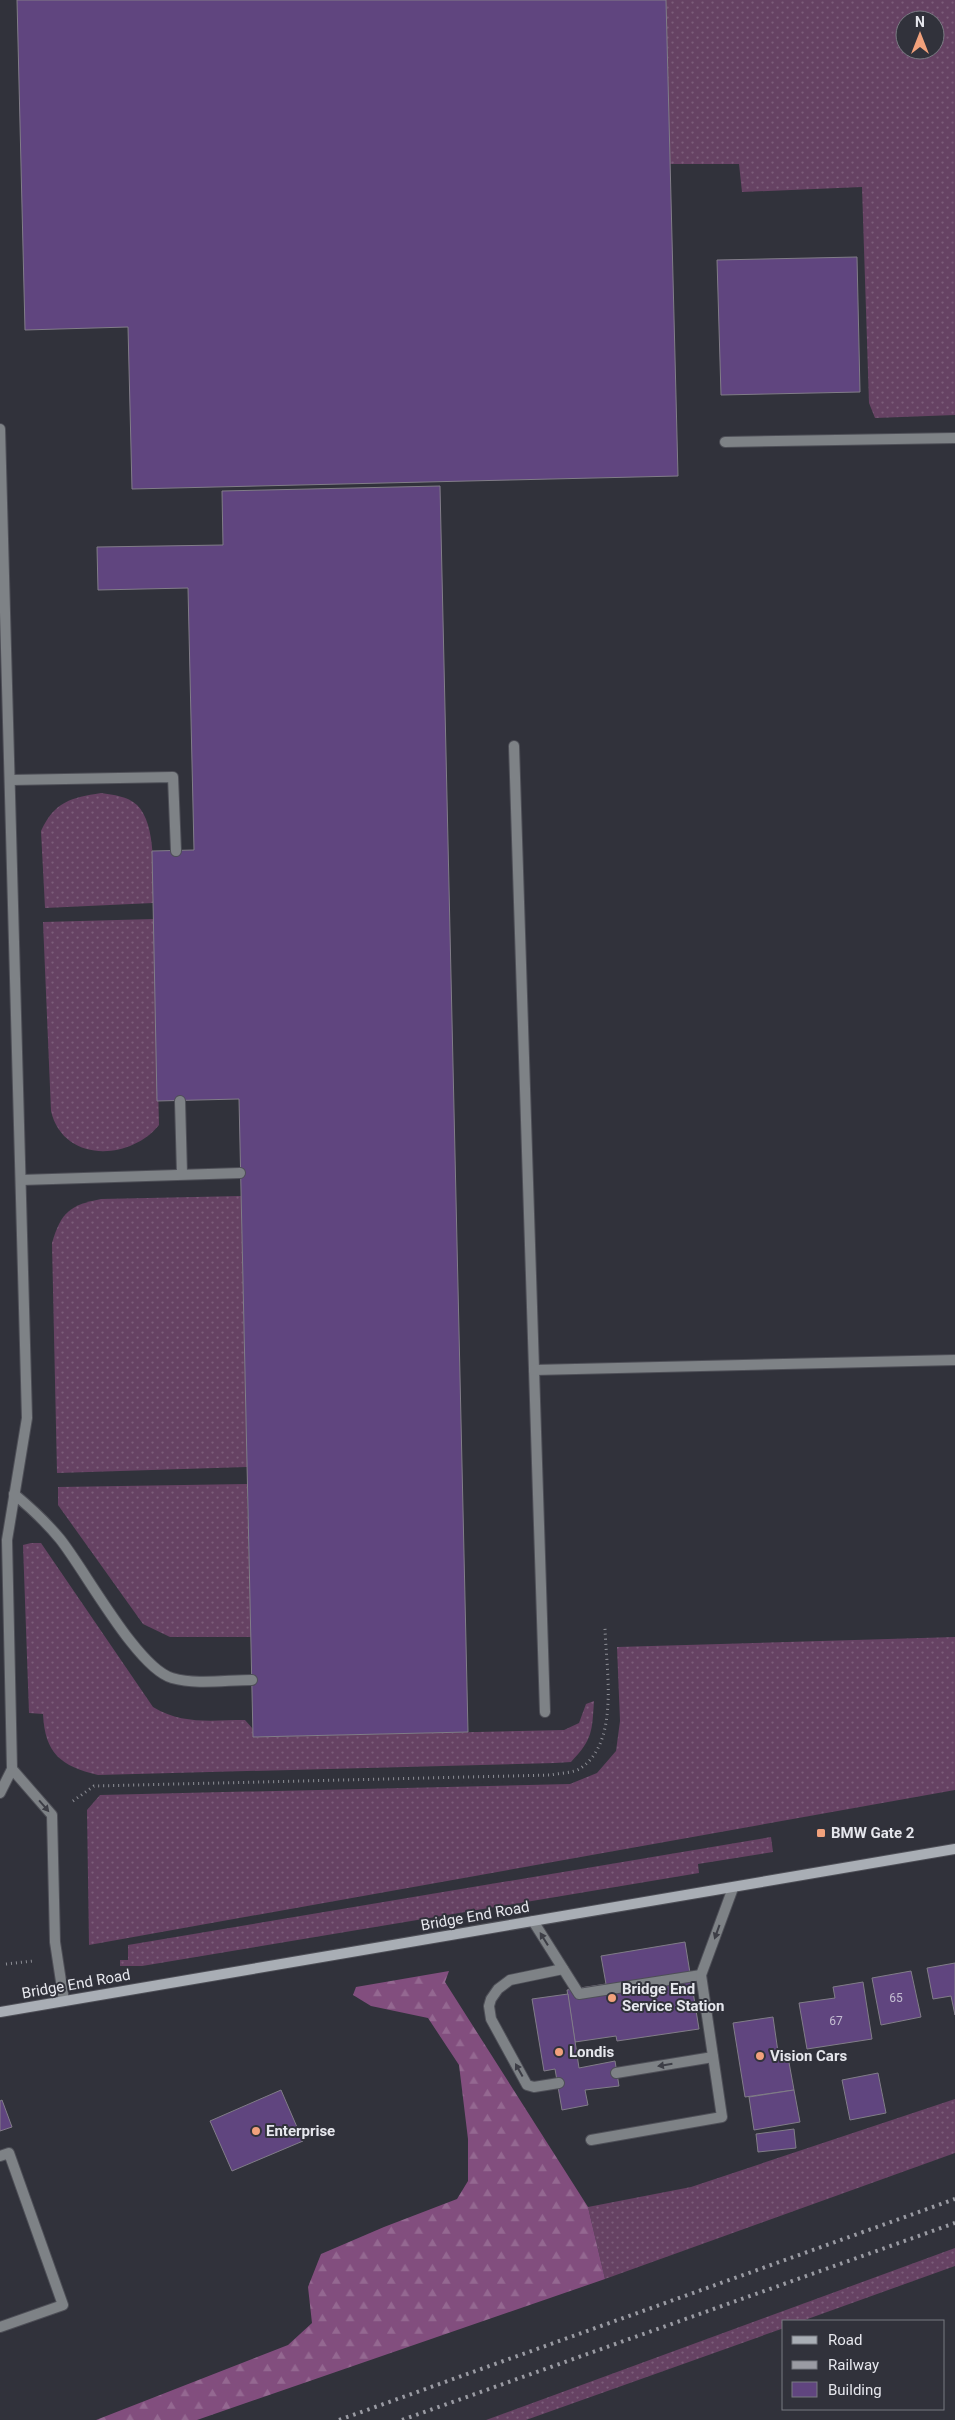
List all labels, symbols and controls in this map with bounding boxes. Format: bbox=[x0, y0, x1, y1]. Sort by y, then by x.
north arrow bbox=[895, 10, 945, 60]
text: N bbox=[915, 14, 925, 30]
one-way arrow bbox=[38, 1800, 50, 1812]
place label: BMW Gate 2 bbox=[831, 1824, 915, 1842]
marker: BMW Gate 2 bbox=[815, 1827, 827, 1839]
street label: Bridge End Road bbox=[419, 1898, 531, 1934]
one-way arrow bbox=[713, 1925, 721, 1940]
one-way arrow bbox=[540, 1932, 549, 1946]
street label: Bridge End Road bbox=[20, 1966, 132, 2002]
place label: Bridge End Service Station bbox=[622, 1980, 724, 2015]
house number: 65 bbox=[889, 1991, 903, 2005]
marker: Bridge End Service Station bbox=[606, 1992, 618, 2004]
house number: 67 bbox=[829, 2014, 843, 2028]
place label: Londis bbox=[569, 2043, 614, 2061]
marker: Londis bbox=[553, 2046, 565, 2058]
place label: Vision Cars bbox=[770, 2047, 847, 2065]
marker: Vision Cars bbox=[754, 2050, 766, 2062]
one-way arrow bbox=[656, 2061, 672, 2069]
one-way arrow bbox=[515, 2063, 523, 2078]
place label: Enterprise bbox=[266, 2122, 335, 2140]
marker: Enterprise bbox=[250, 2125, 262, 2137]
legend bbox=[782, 2320, 945, 2410]
text: Road bbox=[828, 2331, 862, 2349]
text: Railway bbox=[828, 2356, 879, 2374]
text: Building bbox=[828, 2381, 882, 2399]

